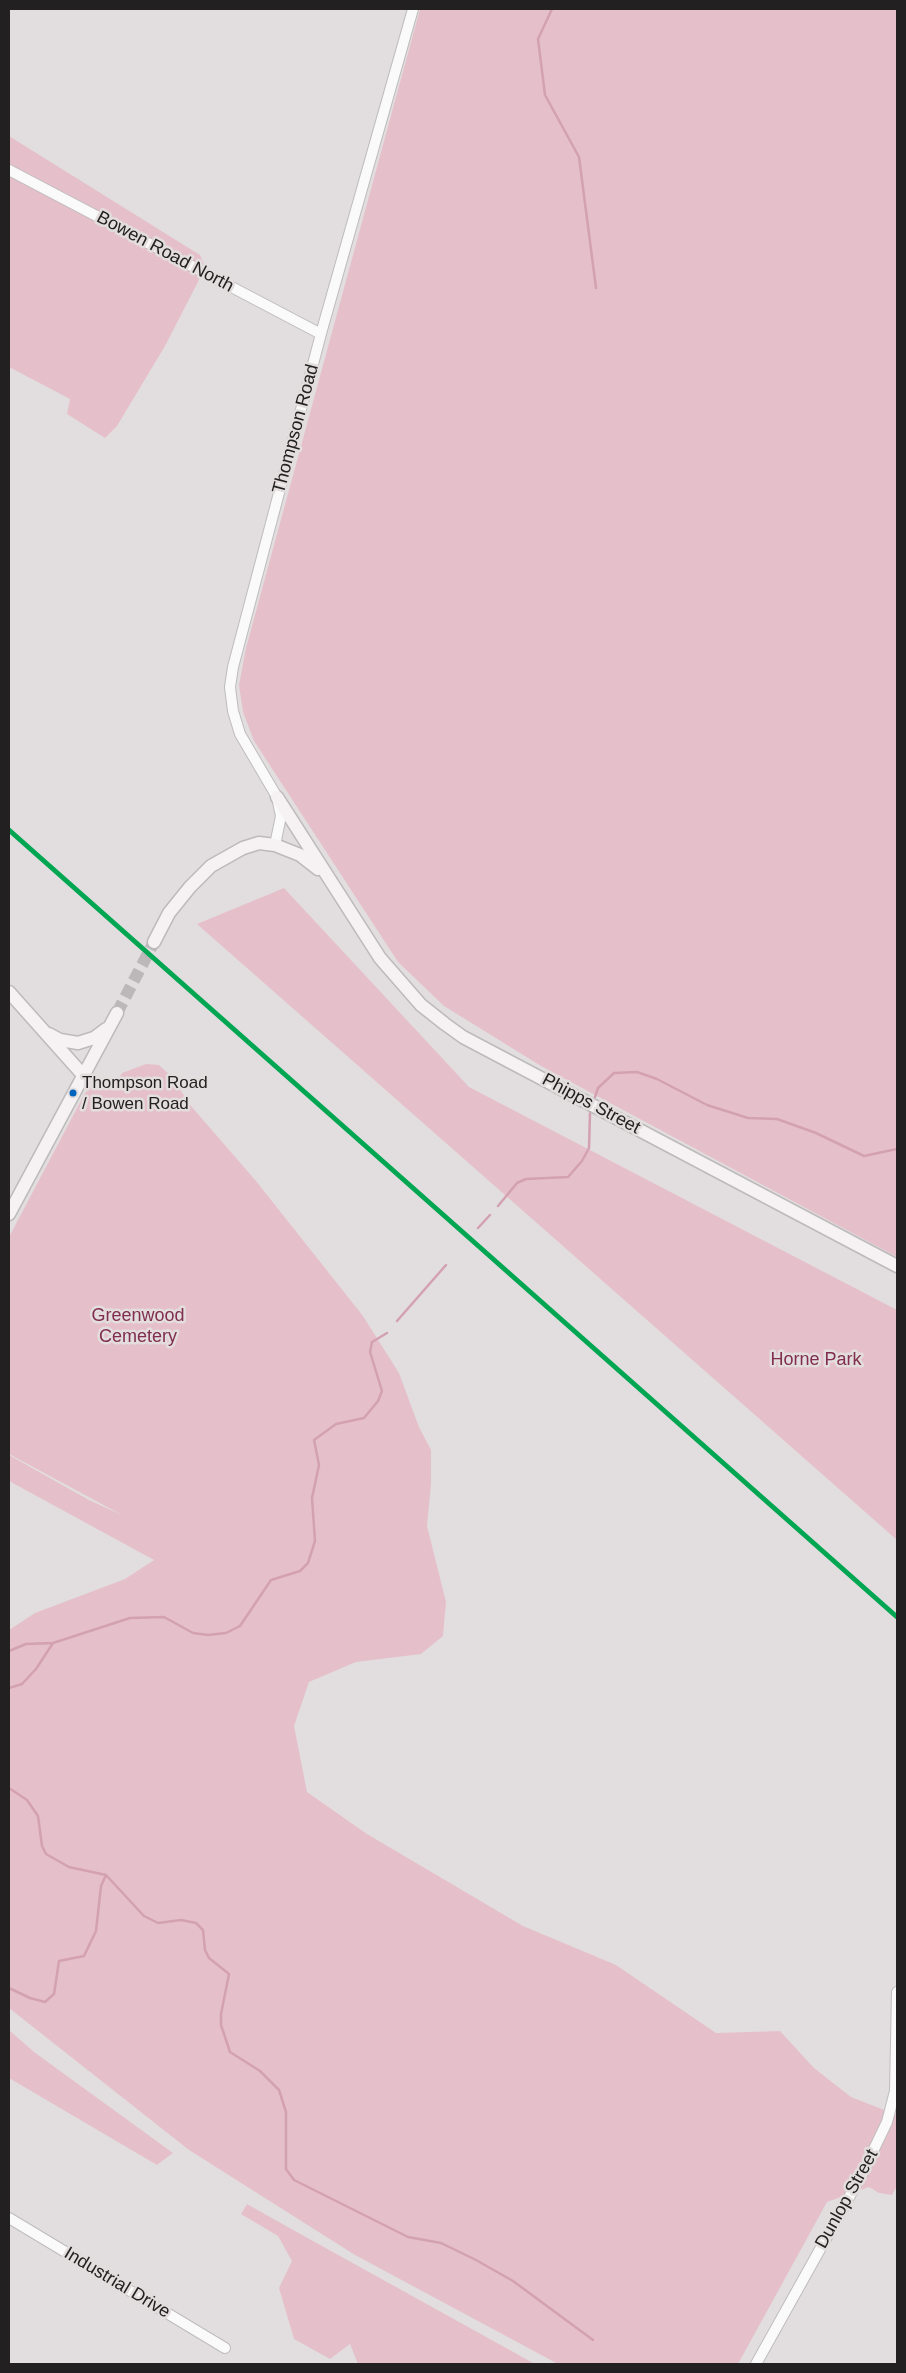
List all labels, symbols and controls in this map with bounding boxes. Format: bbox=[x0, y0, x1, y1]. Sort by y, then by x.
street label: Bowen Road North bbox=[93, 207, 237, 297]
street label: Thompson Road bbox=[268, 362, 324, 496]
street label: Phipps Street bbox=[538, 1069, 644, 1139]
place label: Thompson Road / Bowen Road bbox=[82, 1073, 208, 1113]
marker: Thompson Road / Bowen Road bbox=[68, 1088, 78, 1098]
park label: Greenwood Cemetery bbox=[91, 1305, 185, 1348]
park label: Horne Park bbox=[770, 1349, 862, 1371]
street label: Dunlop Street bbox=[811, 2146, 883, 2252]
street label: Industrial Drive bbox=[60, 2243, 174, 2323]

